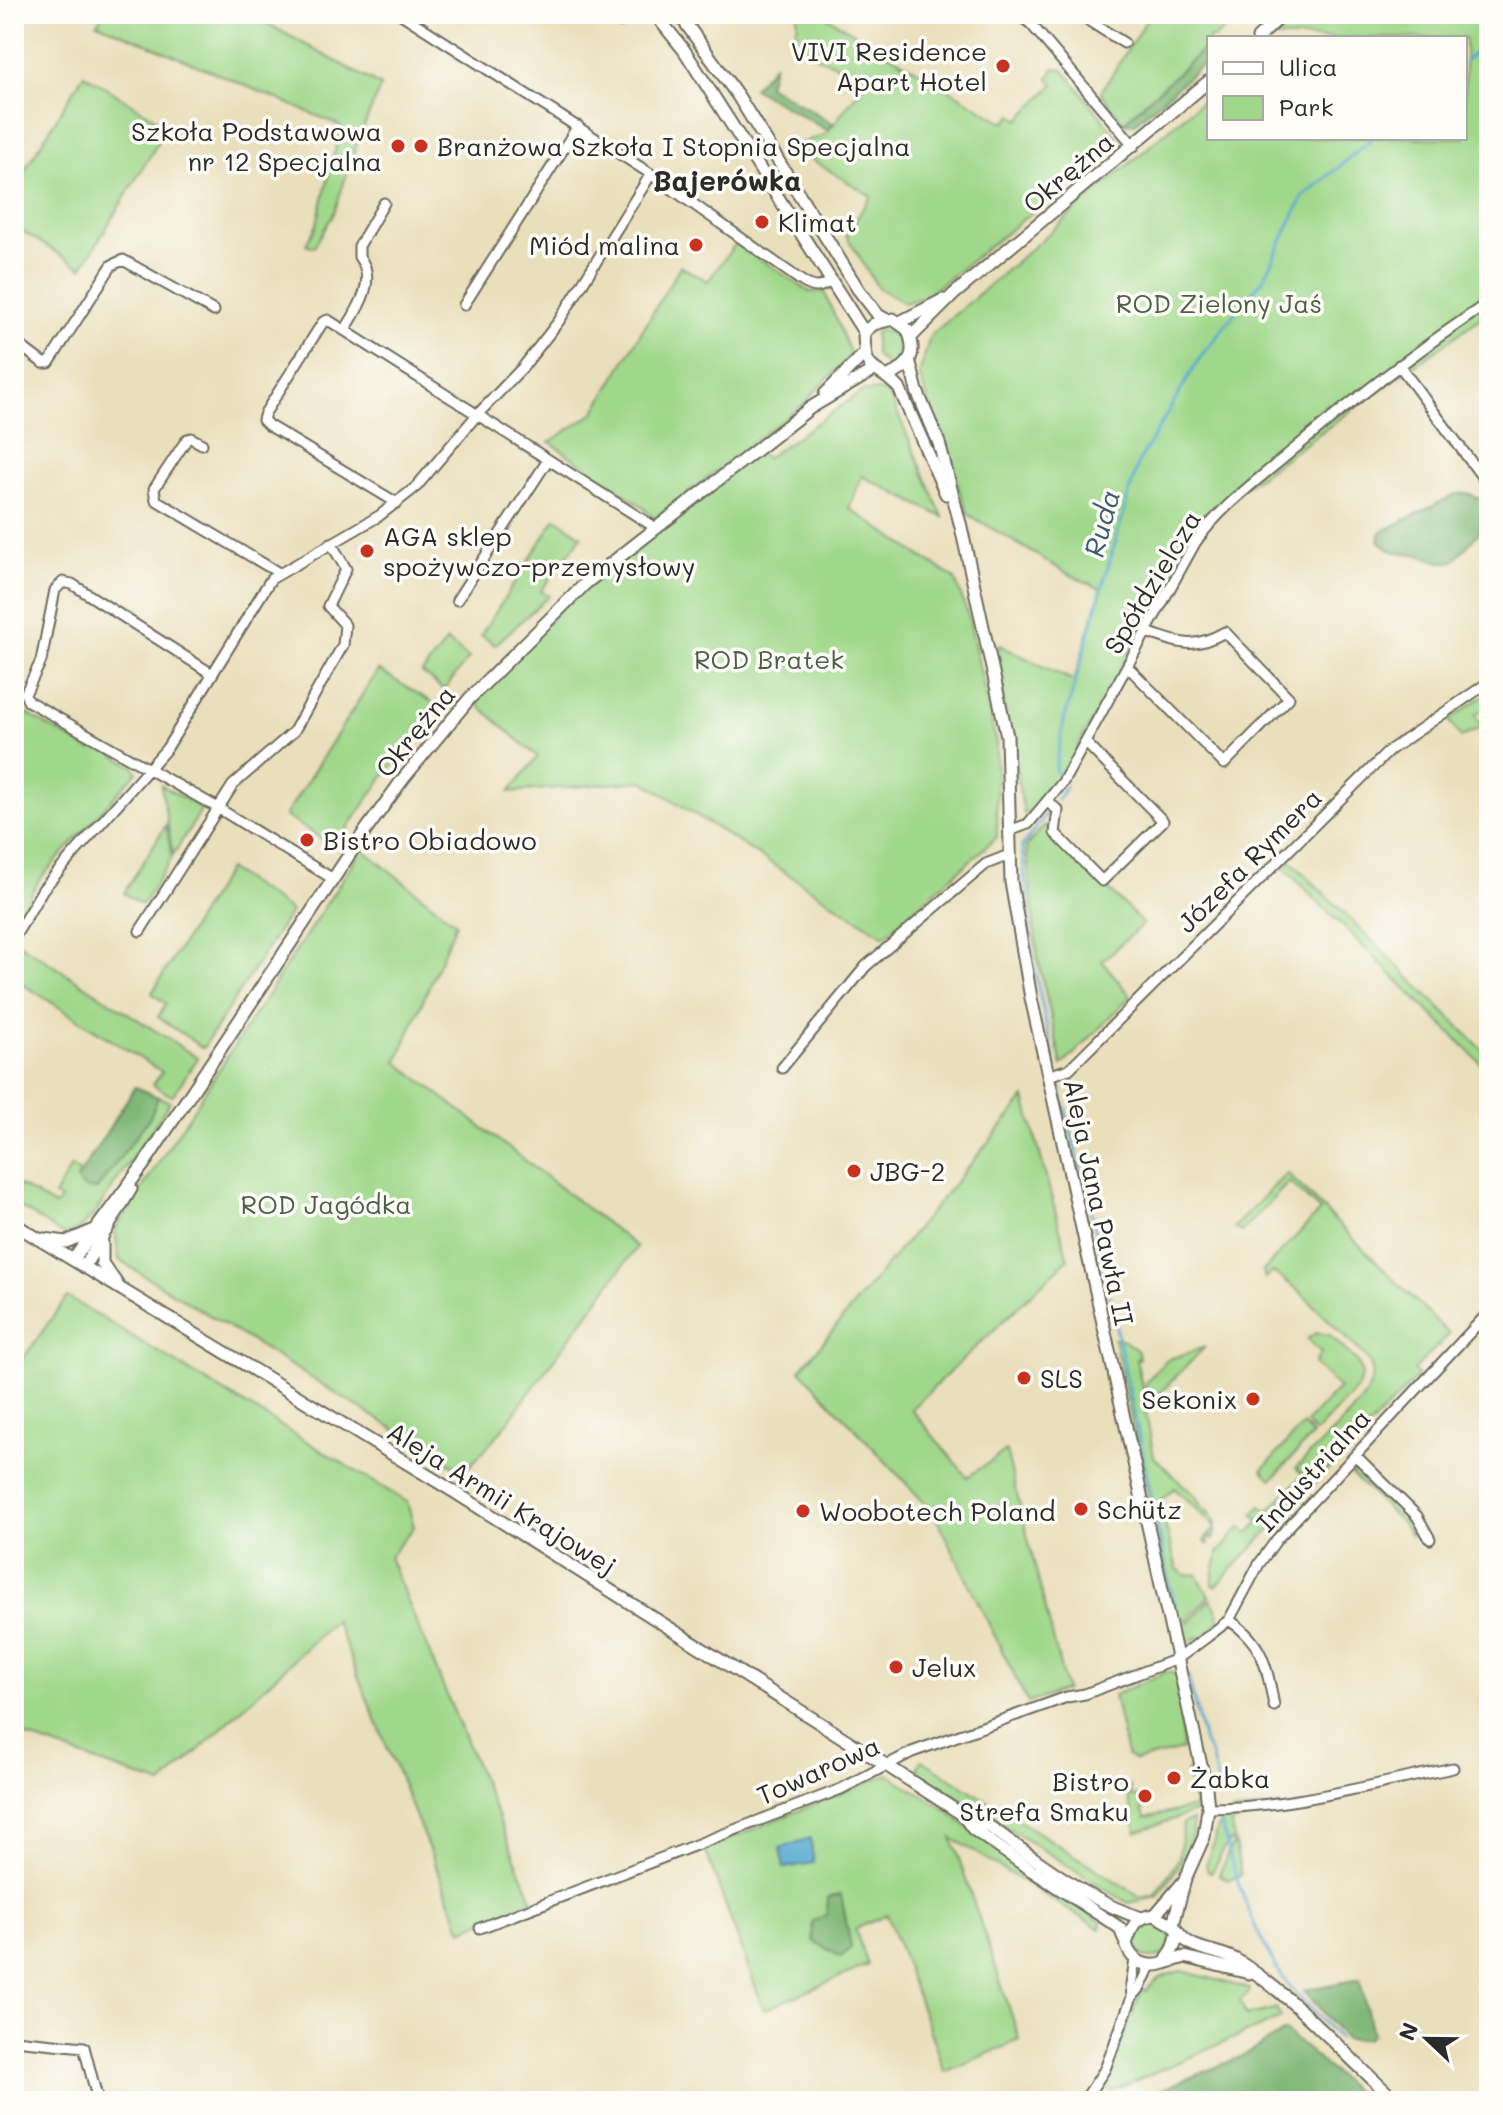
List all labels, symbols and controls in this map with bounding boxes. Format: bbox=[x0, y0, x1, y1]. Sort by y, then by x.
place label: VIVI Residence Apart Hotel bbox=[791, 34, 987, 98]
legend bbox=[1207, 36, 1467, 140]
text: Ulica bbox=[1279, 51, 1337, 82]
marker: VIVI Residence Apart Hotel bbox=[994, 57, 1012, 75]
text: Park bbox=[1279, 91, 1333, 122]
place label: Szkoła Podstawowa nr 12 Specjalna bbox=[131, 114, 382, 178]
street label: Okrężna bbox=[1015, 124, 1121, 220]
place label: Branżowa Szkoła I Stopnia Specjalna bbox=[437, 129, 911, 163]
marker: Szkoła Podstawowa nr 12 Specjalna bbox=[389, 137, 407, 155]
marker: Branżowa Szkoła I Stopnia Specjalna bbox=[412, 137, 430, 155]
district label: Bajerówka bbox=[653, 162, 801, 198]
place label: Klimat bbox=[778, 205, 857, 239]
marker: Klimat bbox=[753, 213, 771, 231]
place label: Miód malina bbox=[529, 228, 680, 262]
marker: Miód malina bbox=[687, 236, 705, 254]
park label: ROD Zielony Jaś bbox=[1116, 286, 1322, 320]
water label: Ruda bbox=[1075, 485, 1127, 561]
street label: Spółdzielcza bbox=[1096, 504, 1208, 660]
place label: AGA sklep spożywczo-przemysłowy bbox=[383, 519, 695, 583]
marker: AGA sklep spożywczo-przemysłowy bbox=[358, 542, 376, 560]
park label: ROD Bratek bbox=[694, 642, 844, 676]
street label: Okrężna bbox=[368, 678, 462, 784]
street label: Józefa Rymera bbox=[1169, 780, 1329, 940]
place label: Bistro Obiadowo bbox=[323, 823, 537, 857]
marker: Bistro Obiadowo bbox=[298, 831, 316, 849]
street label: Aleja Jana Pawła II bbox=[1056, 1076, 1142, 1328]
place label: JBG-2 bbox=[870, 1154, 945, 1188]
marker: JBG-2 bbox=[845, 1162, 863, 1180]
park label: ROD Jagódka bbox=[241, 1187, 411, 1221]
place label: SLS bbox=[1040, 1361, 1083, 1395]
marker: SLS bbox=[1015, 1369, 1033, 1387]
place label: Sekonix bbox=[1141, 1382, 1237, 1416]
marker: Sekonix bbox=[1244, 1390, 1262, 1408]
street label: Industrialna bbox=[1249, 1401, 1377, 1539]
street label: Aleja Armii Krajowej bbox=[381, 1414, 623, 1582]
place label: Schütz bbox=[1097, 1492, 1182, 1526]
place label: Woobotech Poland bbox=[819, 1494, 1055, 1528]
marker: Schütz bbox=[1072, 1500, 1090, 1518]
marker: Woobotech Poland bbox=[794, 1502, 812, 1520]
place label: Jelux bbox=[912, 1650, 976, 1684]
marker: Jelux bbox=[887, 1658, 905, 1676]
street label: Towarowa bbox=[751, 1728, 885, 1812]
place label: Żabka bbox=[1190, 1761, 1270, 1795]
place label: Bistro Strefa Smaku bbox=[960, 1764, 1129, 1828]
marker: Żabka bbox=[1165, 1769, 1183, 1787]
marker: Bistro Strefa Smaku bbox=[1136, 1787, 1154, 1805]
north arrow bbox=[1387, 1999, 1467, 2079]
text: N bbox=[1391, 2018, 1425, 2044]

